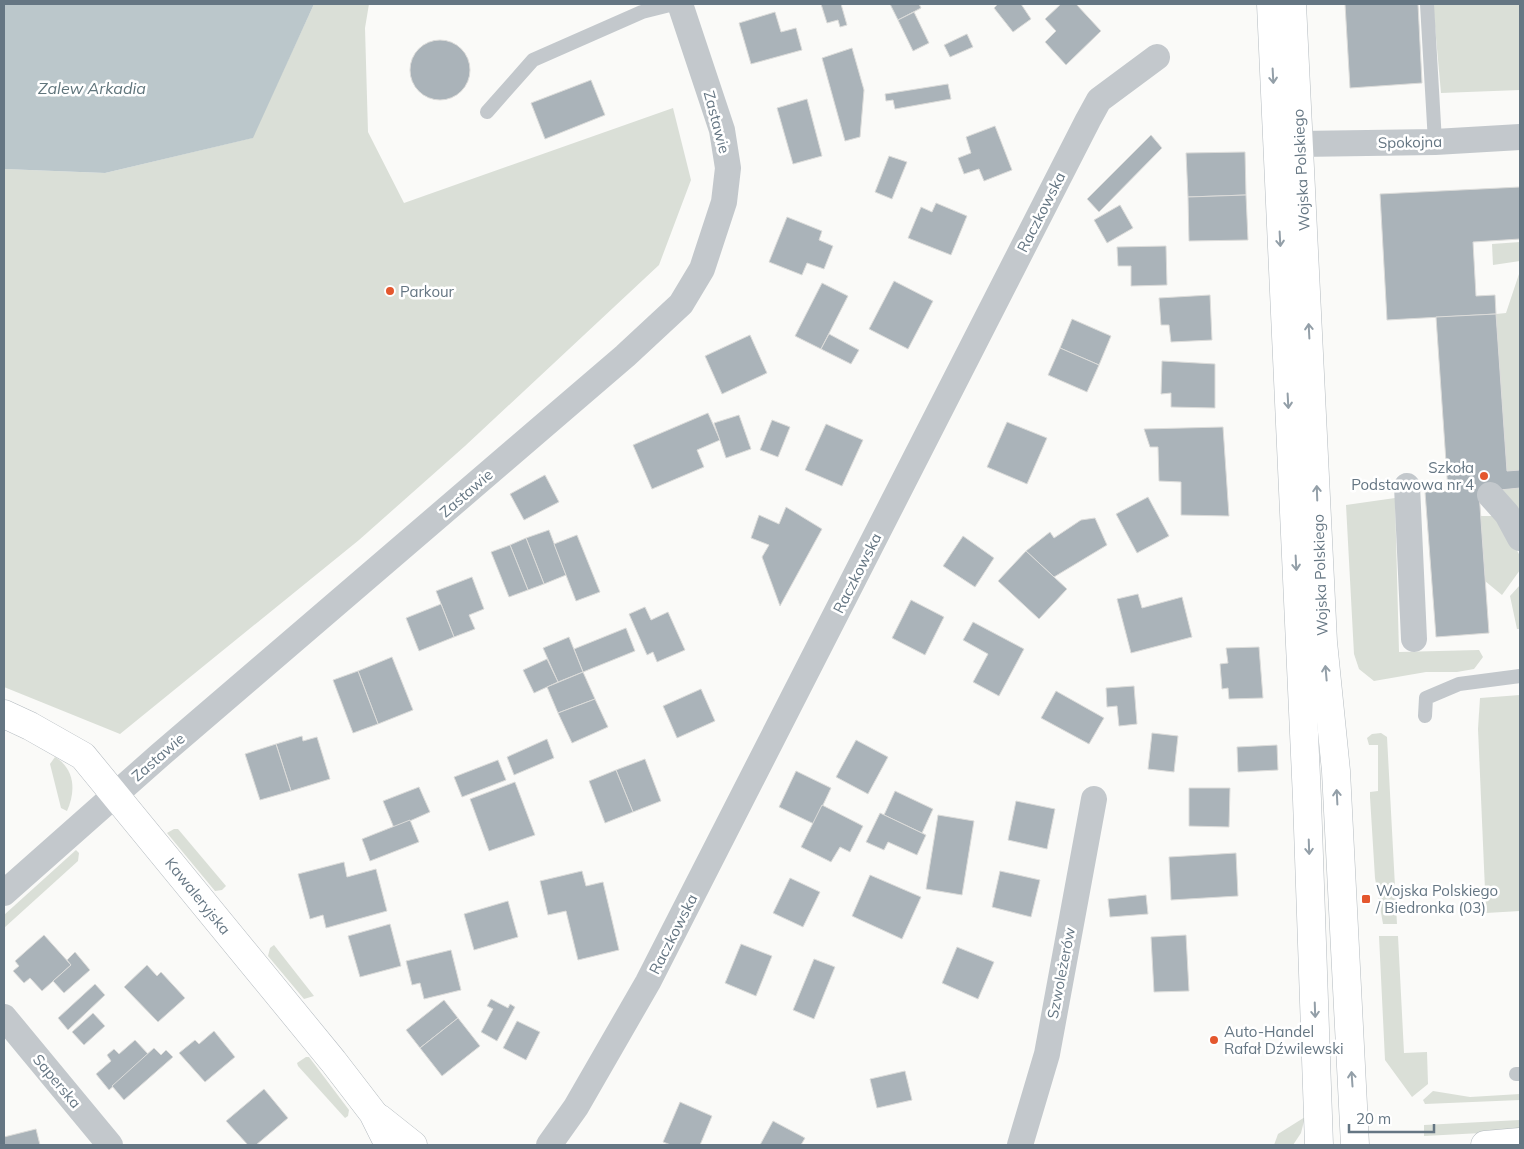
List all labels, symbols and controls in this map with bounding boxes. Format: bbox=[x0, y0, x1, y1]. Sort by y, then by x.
one-way arrow bbox=[1268, 68, 1277, 84]
water label: Zalew Arkadia bbox=[38, 78, 146, 98]
street label: Zastawie bbox=[700, 89, 734, 155]
street label: Wojska Polskiego bbox=[1288, 109, 1314, 231]
street label: Spokojna bbox=[1378, 132, 1442, 152]
street label: Raczkowska bbox=[1013, 169, 1069, 255]
one-way arrow bbox=[1276, 230, 1285, 246]
place label: Parkour bbox=[400, 282, 455, 301]
marker: Parkour bbox=[384, 285, 396, 297]
one-way arrow bbox=[1305, 323, 1314, 339]
one-way arrow bbox=[1283, 392, 1293, 409]
place label: Szkoła Podstawowa nr 4 bbox=[1351, 458, 1474, 494]
street label: Zastawie bbox=[436, 465, 496, 521]
marker: Szkoła Podstawowa nr 4 bbox=[1478, 470, 1490, 482]
one-way arrow bbox=[1312, 486, 1321, 502]
street label: Wojska Polskiego bbox=[1308, 514, 1332, 636]
street label: Raczkowska bbox=[829, 530, 885, 616]
one-way arrow bbox=[1291, 555, 1300, 571]
one-way arrow bbox=[1321, 666, 1330, 682]
street label: Zastawie bbox=[128, 729, 188, 785]
one-way arrow bbox=[1333, 789, 1342, 805]
one-way arrow bbox=[1304, 839, 1313, 855]
street label: Kawaleryjska bbox=[161, 854, 235, 938]
place label: Wojska Polskiego / Biedronka (03) bbox=[1375, 881, 1498, 917]
street label: Raczkowska bbox=[645, 891, 701, 977]
marker: Wojska Polskiego / Biedronka (03) bbox=[1360, 893, 1372, 905]
street label: Szwoleżerów bbox=[1043, 926, 1079, 1020]
one-way arrow bbox=[1310, 1001, 1319, 1017]
place label: Auto-Handel Rafał Dźwilewski bbox=[1224, 1022, 1344, 1058]
marker: Auto-Handel Rafał Dźwilewski bbox=[1208, 1034, 1220, 1046]
street label: Saperska bbox=[29, 1050, 85, 1112]
one-way arrow bbox=[1348, 1071, 1357, 1087]
scale bar bbox=[1349, 1102, 1434, 1134]
text: 20 m bbox=[1356, 1109, 1391, 1128]

